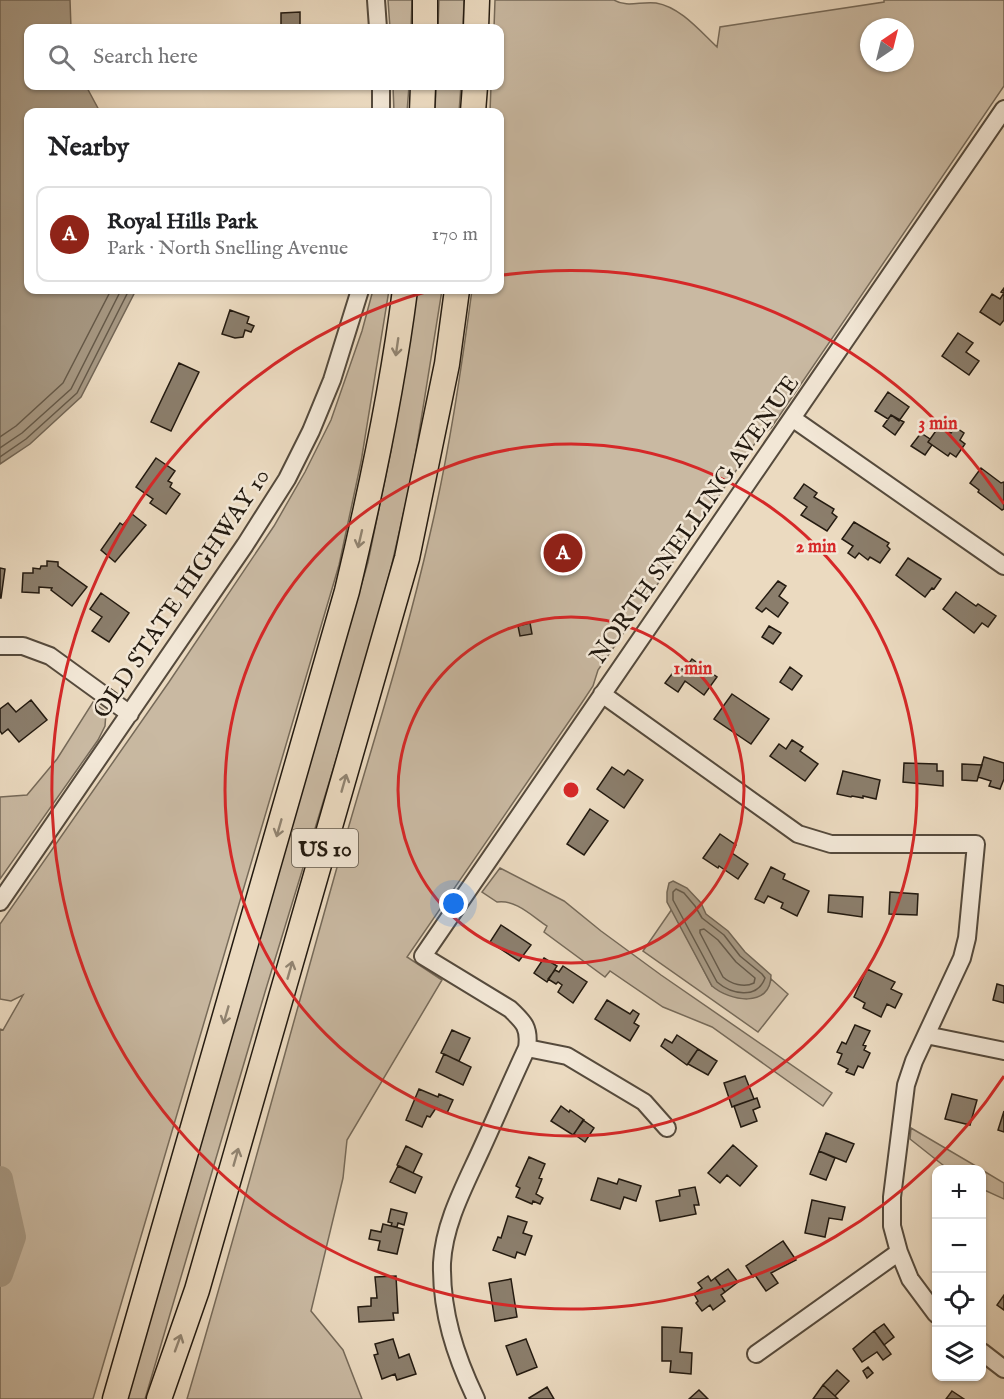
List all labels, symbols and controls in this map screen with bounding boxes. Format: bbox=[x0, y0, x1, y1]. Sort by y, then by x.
north arrow bbox=[860, 18, 914, 72]
search box bbox=[24, 24, 504, 90]
icon: search bbox=[45, 41, 78, 74]
text: Search here bbox=[93, 43, 198, 71]
text: Nearby bbox=[48, 131, 129, 164]
text: Royal Hills Park bbox=[107, 208, 258, 236]
text: A bbox=[63, 222, 76, 247]
text: 170 m bbox=[432, 222, 478, 247]
text: Park · North Snelling Avenue bbox=[107, 236, 348, 261]
one-way arrow bbox=[391, 337, 402, 357]
street label: NORTH SNELLING AVENUE bbox=[584, 370, 807, 670]
text: 3 min bbox=[919, 413, 958, 436]
street label: OLD STATE HIGHWAY 10 bbox=[87, 463, 278, 725]
one-way arrow bbox=[353, 529, 365, 548]
pin: A bbox=[544, 530, 582, 576]
text: 2 min bbox=[796, 536, 837, 559]
text: 1 min bbox=[674, 658, 713, 681]
one-way arrow bbox=[339, 774, 350, 793]
centre of rings bbox=[561, 780, 581, 800]
one-way arrow bbox=[273, 818, 284, 837]
road number: US 10 bbox=[292, 829, 358, 867]
your location bbox=[439, 889, 468, 918]
one-way arrow bbox=[285, 961, 296, 980]
one-way arrow bbox=[219, 1005, 231, 1024]
one-way arrow bbox=[231, 1148, 242, 1167]
map controls bbox=[932, 1165, 986, 1381]
button: + bbox=[932, 1165, 986, 1219]
button: − bbox=[932, 1219, 986, 1273]
button: locate bbox=[932, 1273, 986, 1327]
button: layers bbox=[932, 1327, 986, 1381]
one-way arrow bbox=[173, 1335, 184, 1353]

